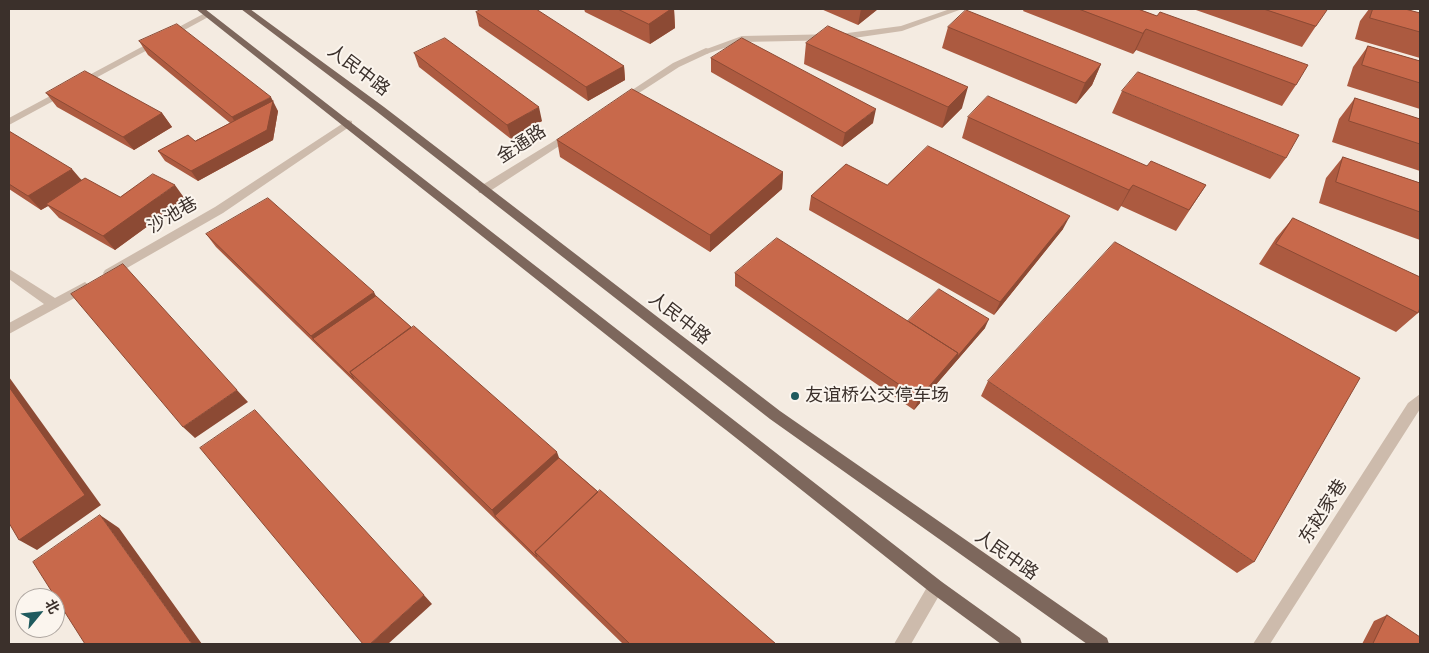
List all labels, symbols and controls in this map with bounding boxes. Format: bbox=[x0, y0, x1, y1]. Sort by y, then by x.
street label: 人民中路 bbox=[323, 41, 393, 101]
street label: 金通路 bbox=[493, 121, 551, 169]
street label: 沙池巷 bbox=[144, 193, 202, 239]
street label: 人民中路 bbox=[644, 288, 714, 350]
place label: 友谊桥公交停车场 bbox=[805, 385, 949, 407]
marker: 友谊桥公交停车场 bbox=[789, 390, 801, 402]
street label: 东赵家巷 bbox=[1295, 476, 1353, 548]
street label: 人民中路 bbox=[970, 527, 1042, 585]
north arrow bbox=[15, 588, 65, 638]
text: 北 bbox=[42, 596, 63, 616]

